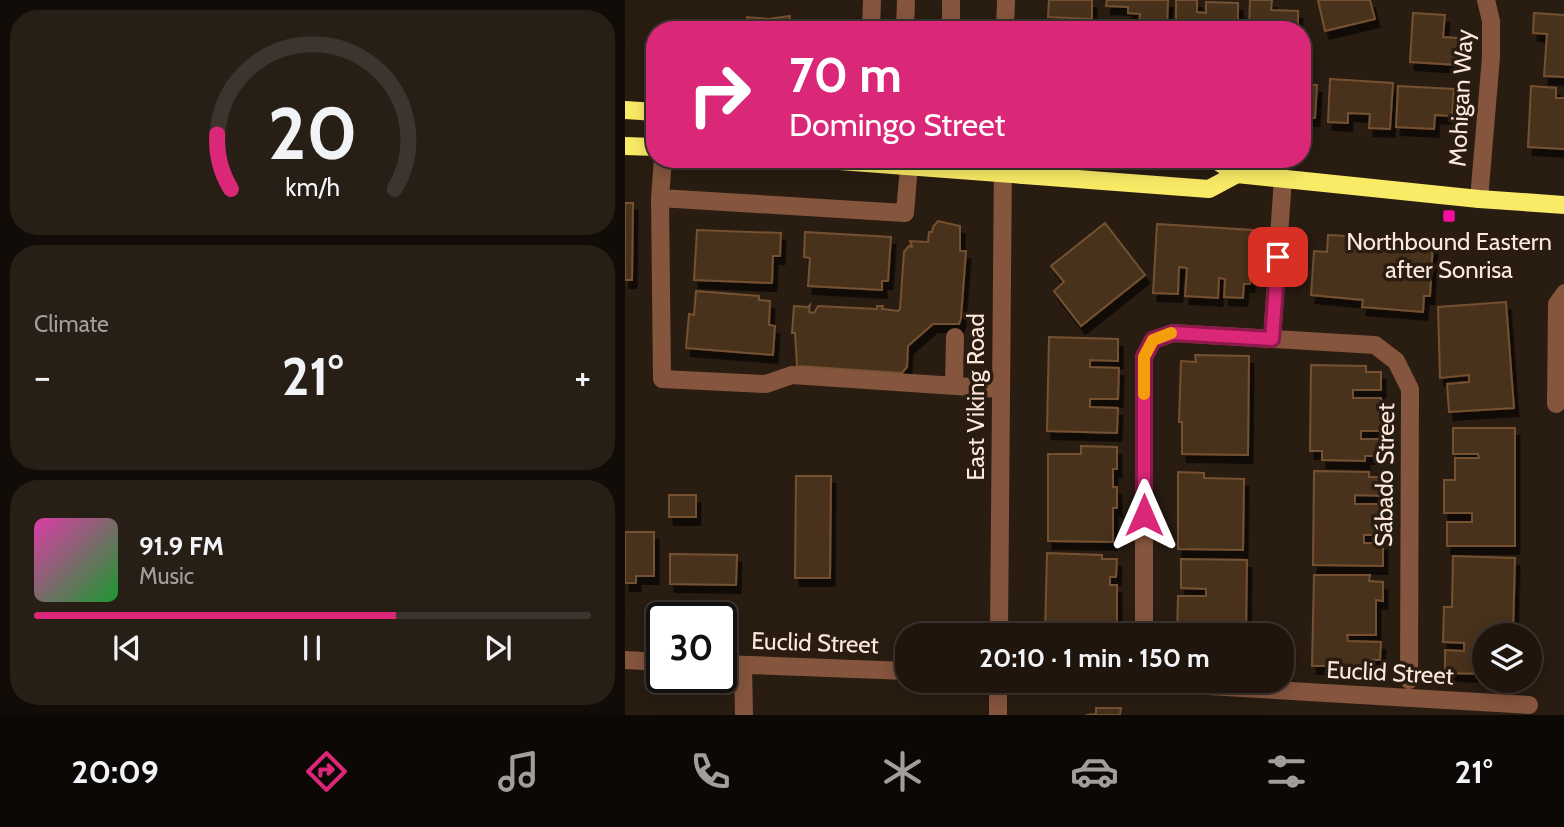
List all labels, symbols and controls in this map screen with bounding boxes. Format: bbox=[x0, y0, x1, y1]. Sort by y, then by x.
street label: Mohigan Way bbox=[1442, 28, 1479, 167]
text: 70 m bbox=[789, 45, 902, 104]
icon: right bbox=[674, 49, 765, 140]
text: 20 bbox=[268, 89, 357, 177]
text: Domingo Street bbox=[789, 105, 1005, 144]
text: km/h bbox=[285, 171, 340, 201]
marker: Northbound Eastern after Sonrisa bbox=[1441, 208, 1457, 224]
pin bbox=[1248, 227, 1308, 287]
place label: Northbound Eastern after Sonrisa bbox=[1346, 227, 1552, 284]
icon: arrive bbox=[1259, 238, 1297, 276]
text: Climate bbox=[34, 310, 109, 338]
street label: East Viking Road bbox=[961, 313, 990, 481]
text: 21° bbox=[282, 345, 343, 408]
text: − bbox=[34, 353, 51, 400]
text: + bbox=[574, 353, 591, 400]
street label: Sábado Street bbox=[1369, 403, 1400, 547]
position arrow bbox=[1107, 478, 1181, 552]
text: 91.9 FM bbox=[139, 530, 224, 562]
text: Music bbox=[139, 562, 194, 590]
speed limit sign: 30 bbox=[646, 602, 737, 693]
map controls bbox=[1472, 623, 1542, 693]
button: layers bbox=[1472, 623, 1542, 693]
street label: Euclid Street bbox=[751, 626, 879, 659]
icon: previous bbox=[108, 629, 146, 667]
icon: pause bbox=[293, 629, 331, 667]
icon: next bbox=[479, 629, 517, 667]
text: 20:10 · 1 min · 150 m bbox=[979, 642, 1210, 674]
street label: Euclid Street bbox=[1326, 655, 1454, 690]
icon: directions bbox=[302, 747, 351, 796]
icon: music bbox=[494, 747, 543, 796]
icon: phone bbox=[686, 747, 735, 796]
icon: climate bbox=[878, 747, 927, 796]
icon: car bbox=[1070, 747, 1119, 796]
icon: filters bbox=[1262, 747, 1311, 796]
text: 20:09 bbox=[72, 752, 159, 791]
text: 21° bbox=[1454, 752, 1492, 791]

